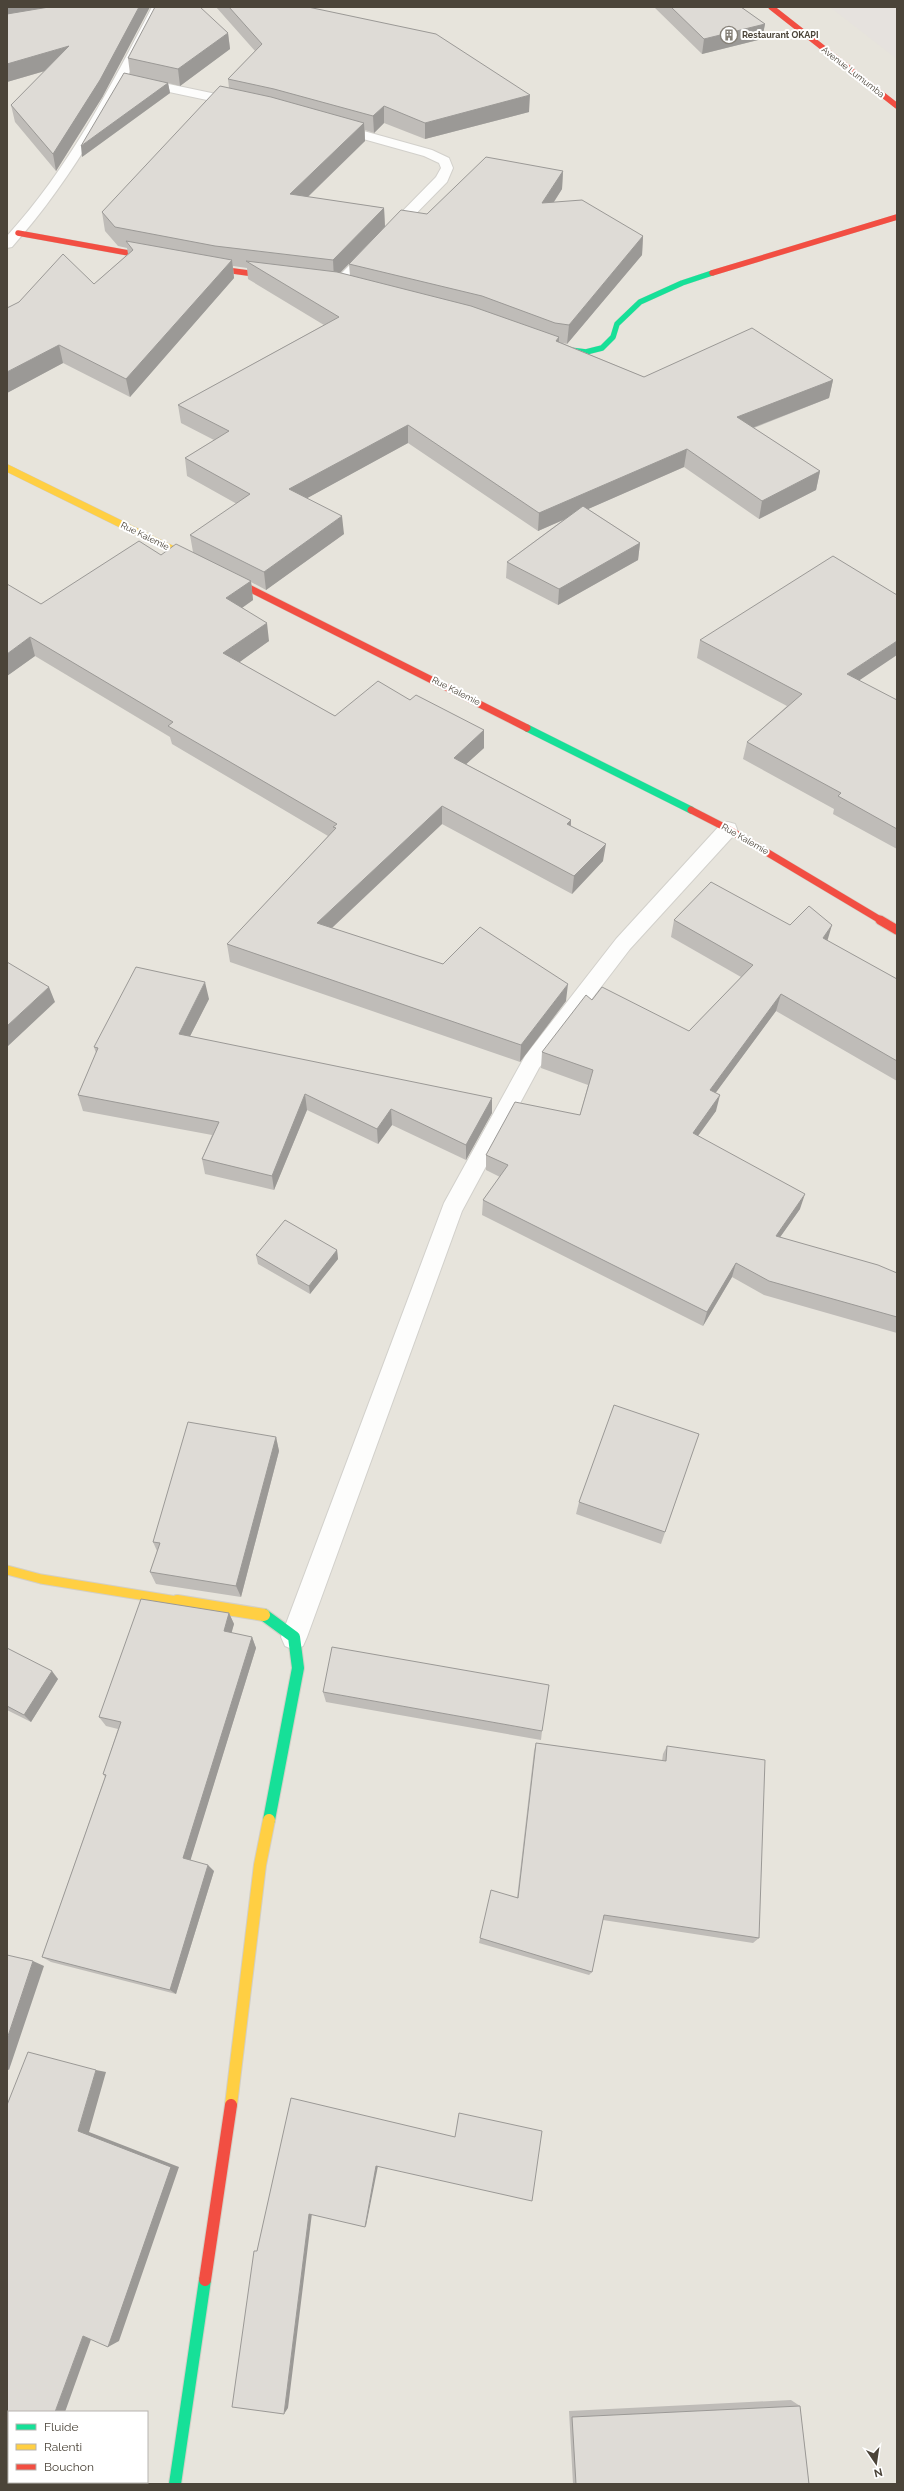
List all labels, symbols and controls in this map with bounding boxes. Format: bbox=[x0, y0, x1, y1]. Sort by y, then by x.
building icon: Restaurant OKAPI bbox=[719, 25, 739, 45]
place label: Restaurant OKAPI bbox=[742, 30, 819, 40]
street label: Avenue Lumumba bbox=[820, 44, 886, 100]
street label: Rue Kalemie bbox=[119, 520, 172, 552]
street label: Rue Kalemie bbox=[430, 675, 482, 708]
street label: Rue Kalemie bbox=[720, 822, 771, 857]
legend bbox=[8, 2411, 148, 2483]
text: Fluide bbox=[44, 2420, 79, 2434]
text: Ralenti bbox=[44, 2440, 82, 2454]
north arrow bbox=[856, 2443, 896, 2483]
text: Bouchon bbox=[44, 2460, 94, 2474]
text: N bbox=[873, 2465, 884, 2480]

